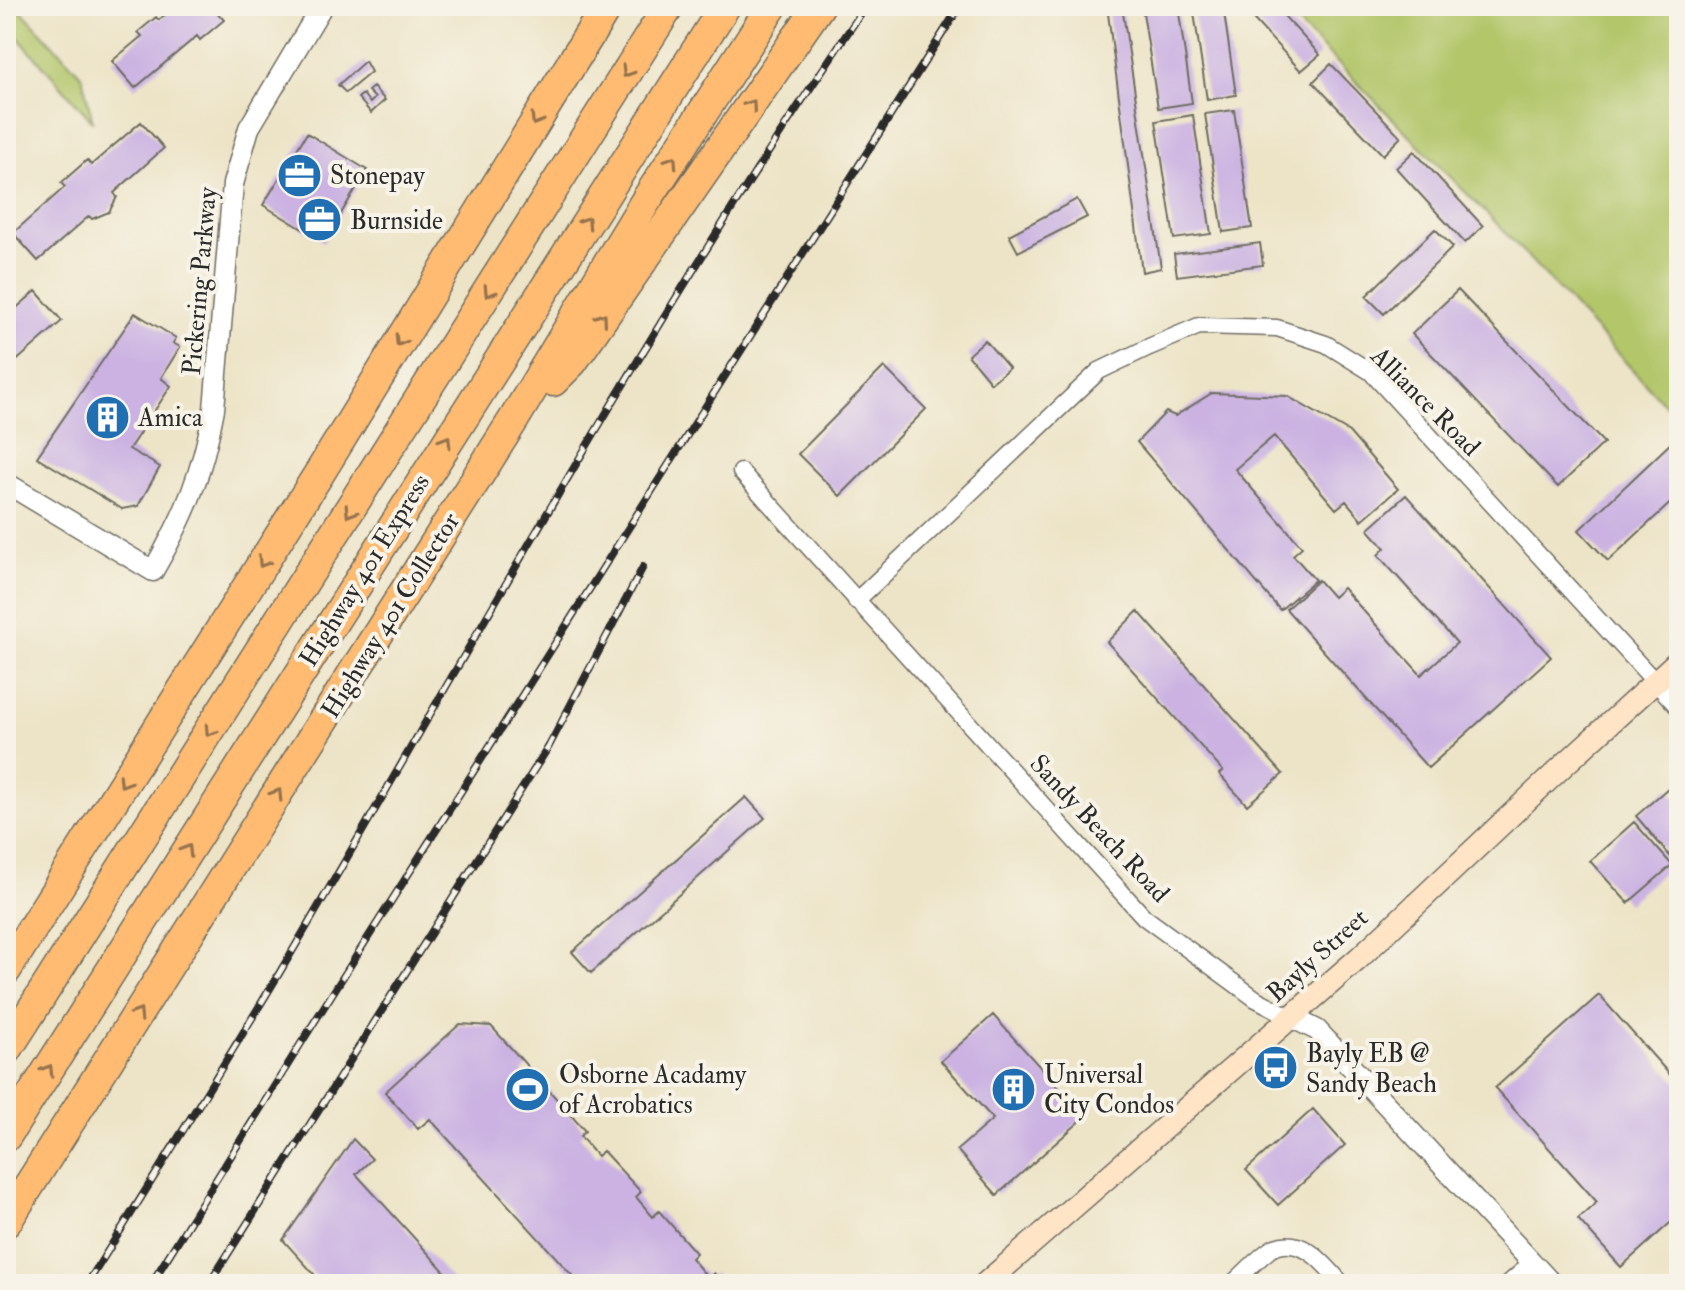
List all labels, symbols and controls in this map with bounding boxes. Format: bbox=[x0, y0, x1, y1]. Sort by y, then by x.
one-way arrow bbox=[622, 63, 637, 78]
one-way arrow bbox=[741, 99, 756, 113]
one-way arrow bbox=[531, 111, 546, 126]
office icon: Stonepay bbox=[275, 151, 323, 199]
one-way arrow bbox=[662, 155, 677, 170]
place label: Stonepay bbox=[330, 160, 425, 193]
street label: Pickering Parkway bbox=[176, 185, 224, 376]
office icon: Burnside bbox=[295, 196, 343, 244]
place label: Burnside bbox=[350, 205, 443, 237]
one-way arrow bbox=[576, 216, 591, 231]
one-way arrow bbox=[484, 283, 499, 298]
one-way arrow bbox=[592, 313, 607, 327]
one-way arrow bbox=[395, 333, 410, 347]
street label: Alliance Road bbox=[1363, 339, 1487, 463]
building icon: Amica bbox=[83, 393, 131, 441]
place label: Amica bbox=[137, 402, 203, 434]
one-way arrow bbox=[436, 435, 451, 450]
street label: Highway 401 Express bbox=[293, 468, 438, 673]
one-way arrow bbox=[345, 503, 360, 518]
street label: Highway 401 Collector bbox=[315, 507, 467, 724]
one-way arrow bbox=[258, 553, 273, 568]
one-way arrow bbox=[205, 722, 220, 737]
street label: Sandy Beach Road bbox=[1023, 748, 1176, 909]
one-way arrow bbox=[119, 773, 134, 788]
one-way arrow bbox=[267, 788, 282, 803]
one-way arrow bbox=[177, 844, 192, 859]
street label: Bayly Street bbox=[1261, 902, 1375, 1009]
one-way arrow bbox=[128, 1008, 143, 1023]
place label: Bayly EB @ Sandy Beach bbox=[1306, 1038, 1437, 1100]
bus stop icon: Bayly EB @ Sandy Beach bbox=[1251, 1044, 1299, 1092]
place label: Osborne Acadamy of Acrobatics bbox=[559, 1059, 747, 1121]
place label: Universal City Condos bbox=[1044, 1059, 1174, 1121]
one-way arrow bbox=[38, 1064, 53, 1078]
sports icon: Osborne Acadamy of Acrobatics bbox=[504, 1065, 552, 1113]
building icon: Universal City Condos bbox=[989, 1065, 1037, 1113]

